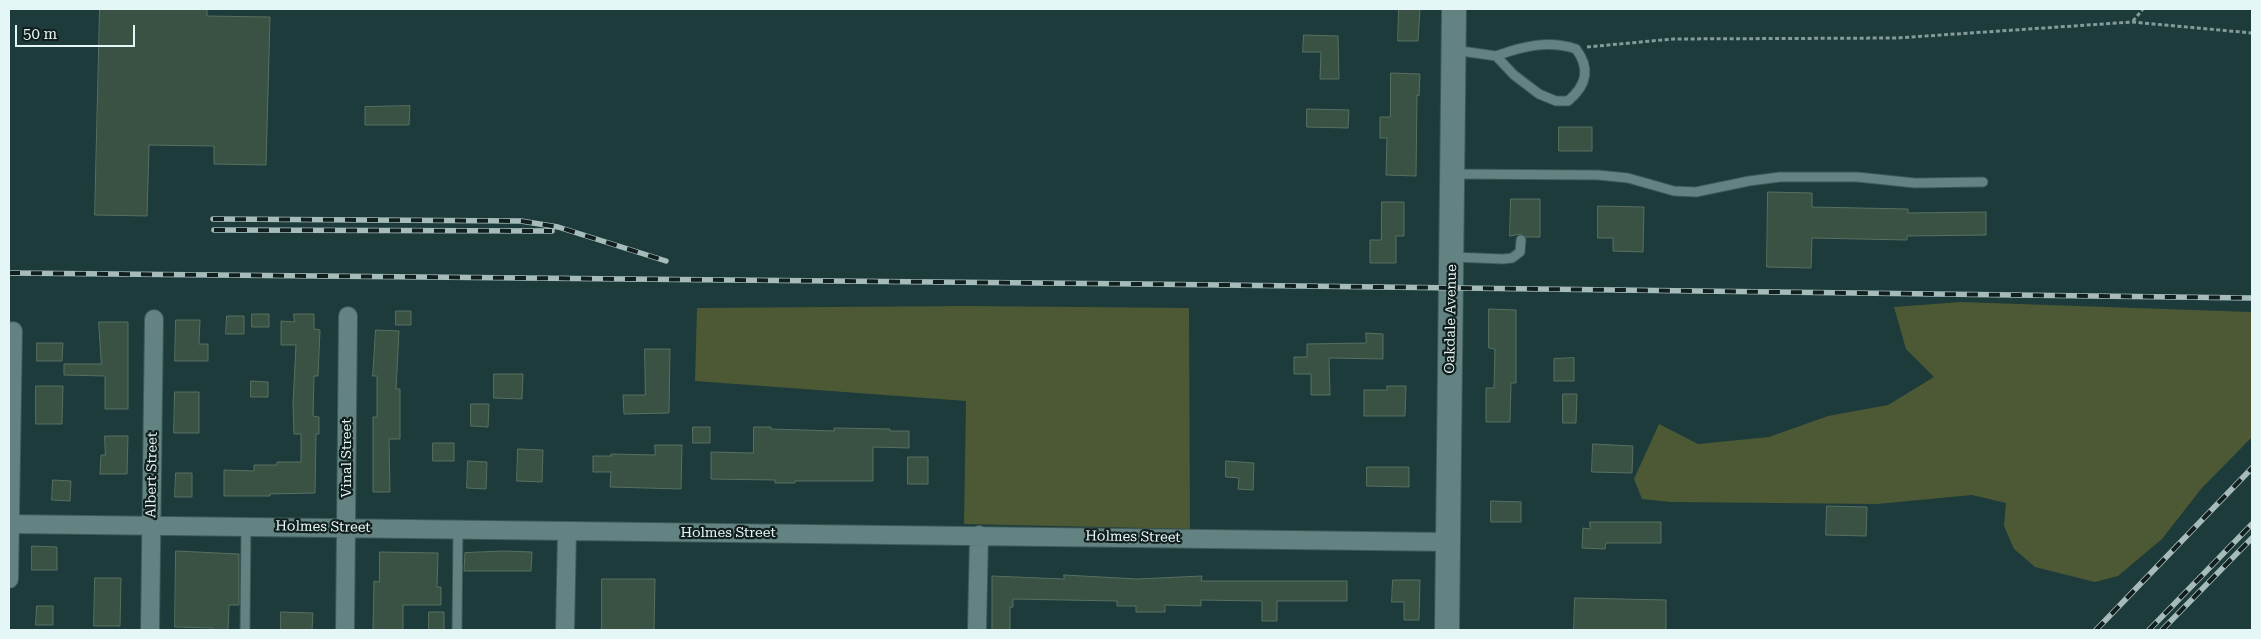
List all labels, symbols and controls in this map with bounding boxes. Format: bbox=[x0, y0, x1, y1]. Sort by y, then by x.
scale bar bbox=[18, 15, 138, 47]
text: 50 m bbox=[23, 25, 57, 43]
street label: Oakdale Avenue bbox=[1442, 264, 1460, 374]
street label: Vinal Street bbox=[339, 419, 355, 497]
street label: Albert Street bbox=[143, 432, 161, 518]
street label: Holmes Street bbox=[275, 518, 371, 536]
street label: Holmes Street bbox=[680, 525, 776, 541]
street label: Holmes Street bbox=[1085, 528, 1181, 546]

